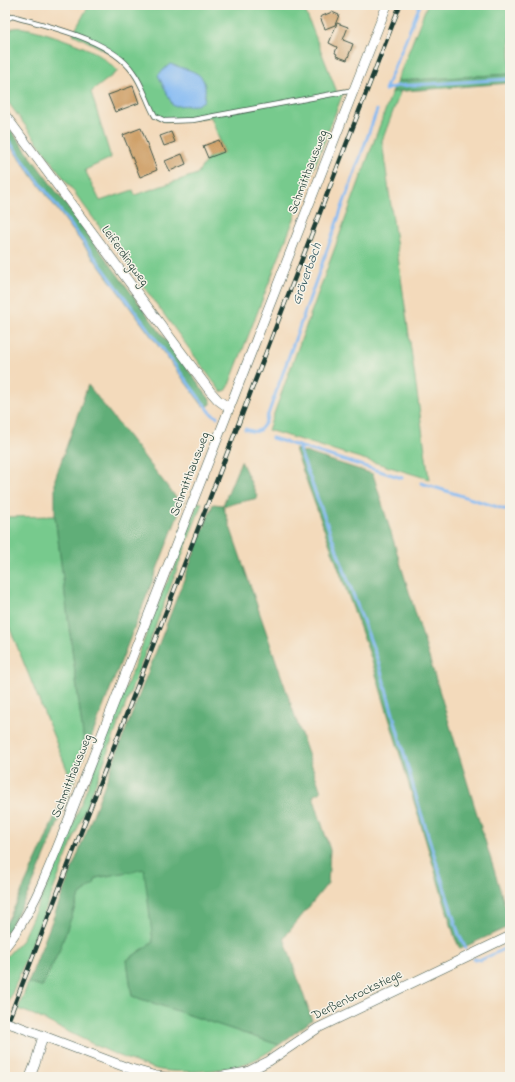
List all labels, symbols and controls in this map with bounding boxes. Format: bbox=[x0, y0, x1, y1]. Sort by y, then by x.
street label: Schmitthausweg bbox=[283, 127, 334, 217]
street label: Leiferdingweg bbox=[96, 222, 154, 291]
water label: Gröverbach bbox=[286, 240, 328, 308]
street label: Schmitthausweg bbox=[165, 429, 216, 519]
street label: Schmitthausweg bbox=[47, 731, 98, 821]
street label: Derßenbrockstiege bbox=[308, 965, 406, 1026]

